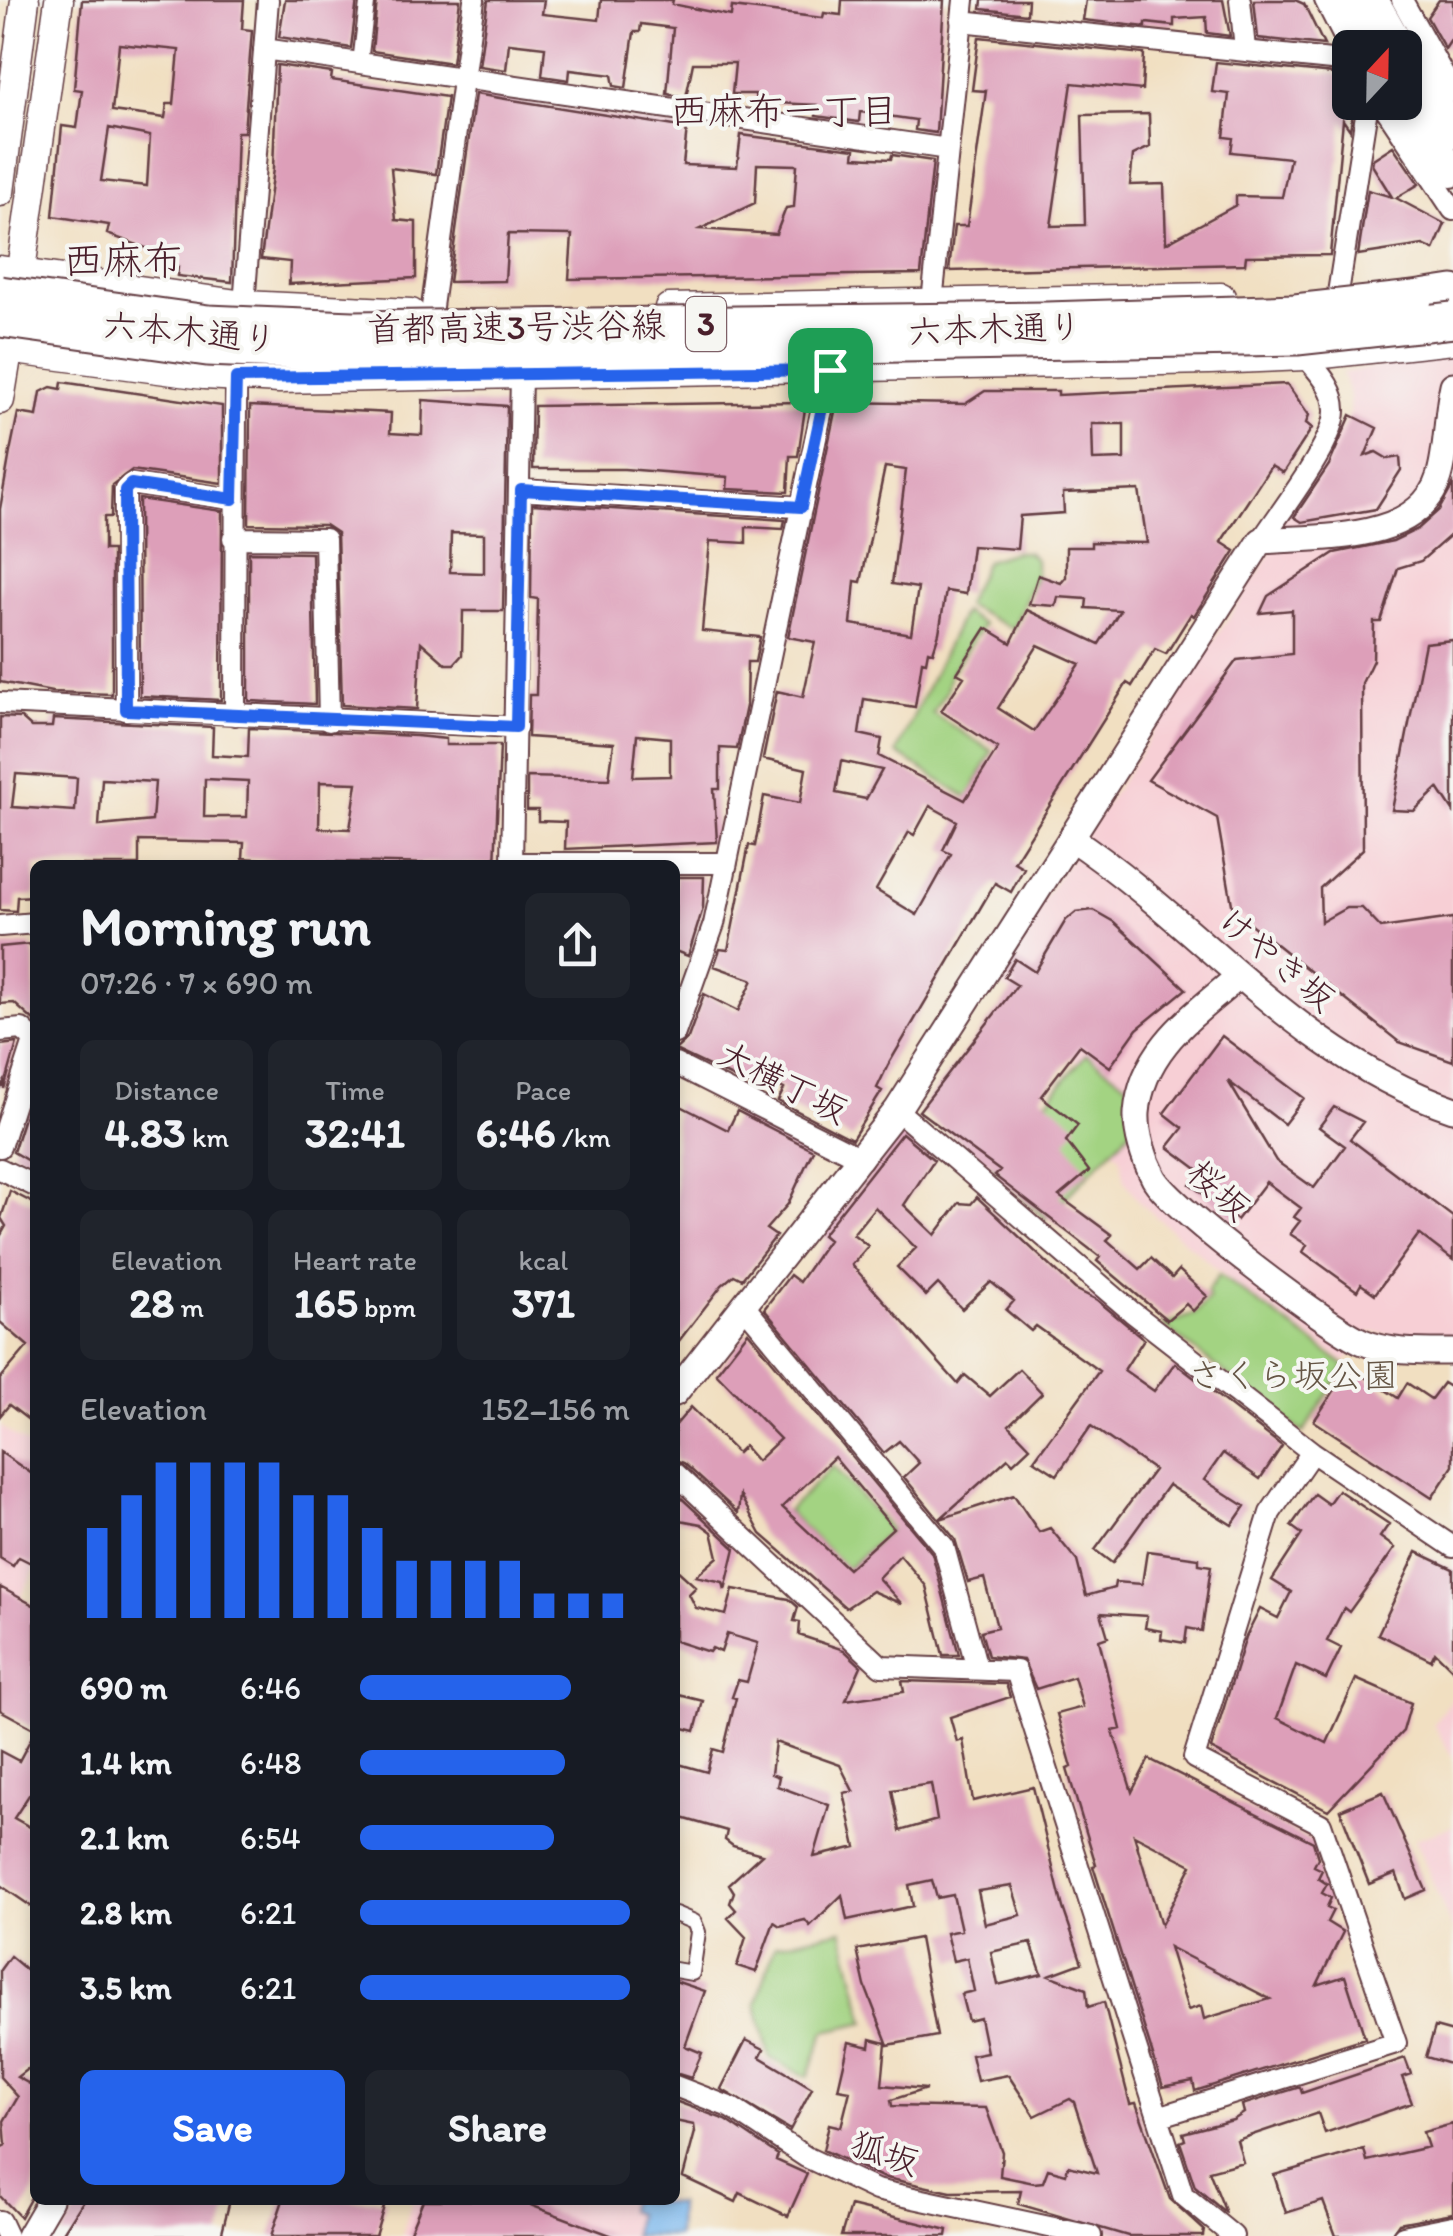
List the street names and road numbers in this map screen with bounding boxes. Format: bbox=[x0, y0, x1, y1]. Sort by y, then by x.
road number: 3 bbox=[686, 297, 726, 351]
street label: 六本木通り bbox=[101, 303, 279, 361]
street label: 首都高速3号渋谷線 bbox=[366, 303, 666, 351]
street label: 六本木通り bbox=[907, 305, 1083, 353]
street label: けやき坂 bbox=[1210, 898, 1344, 1020]
street label: 大横丁坂 bbox=[711, 1032, 855, 1132]
street label: 桜坂 bbox=[1179, 1151, 1259, 1229]
street label: 狐坂 bbox=[845, 2122, 925, 2184]

